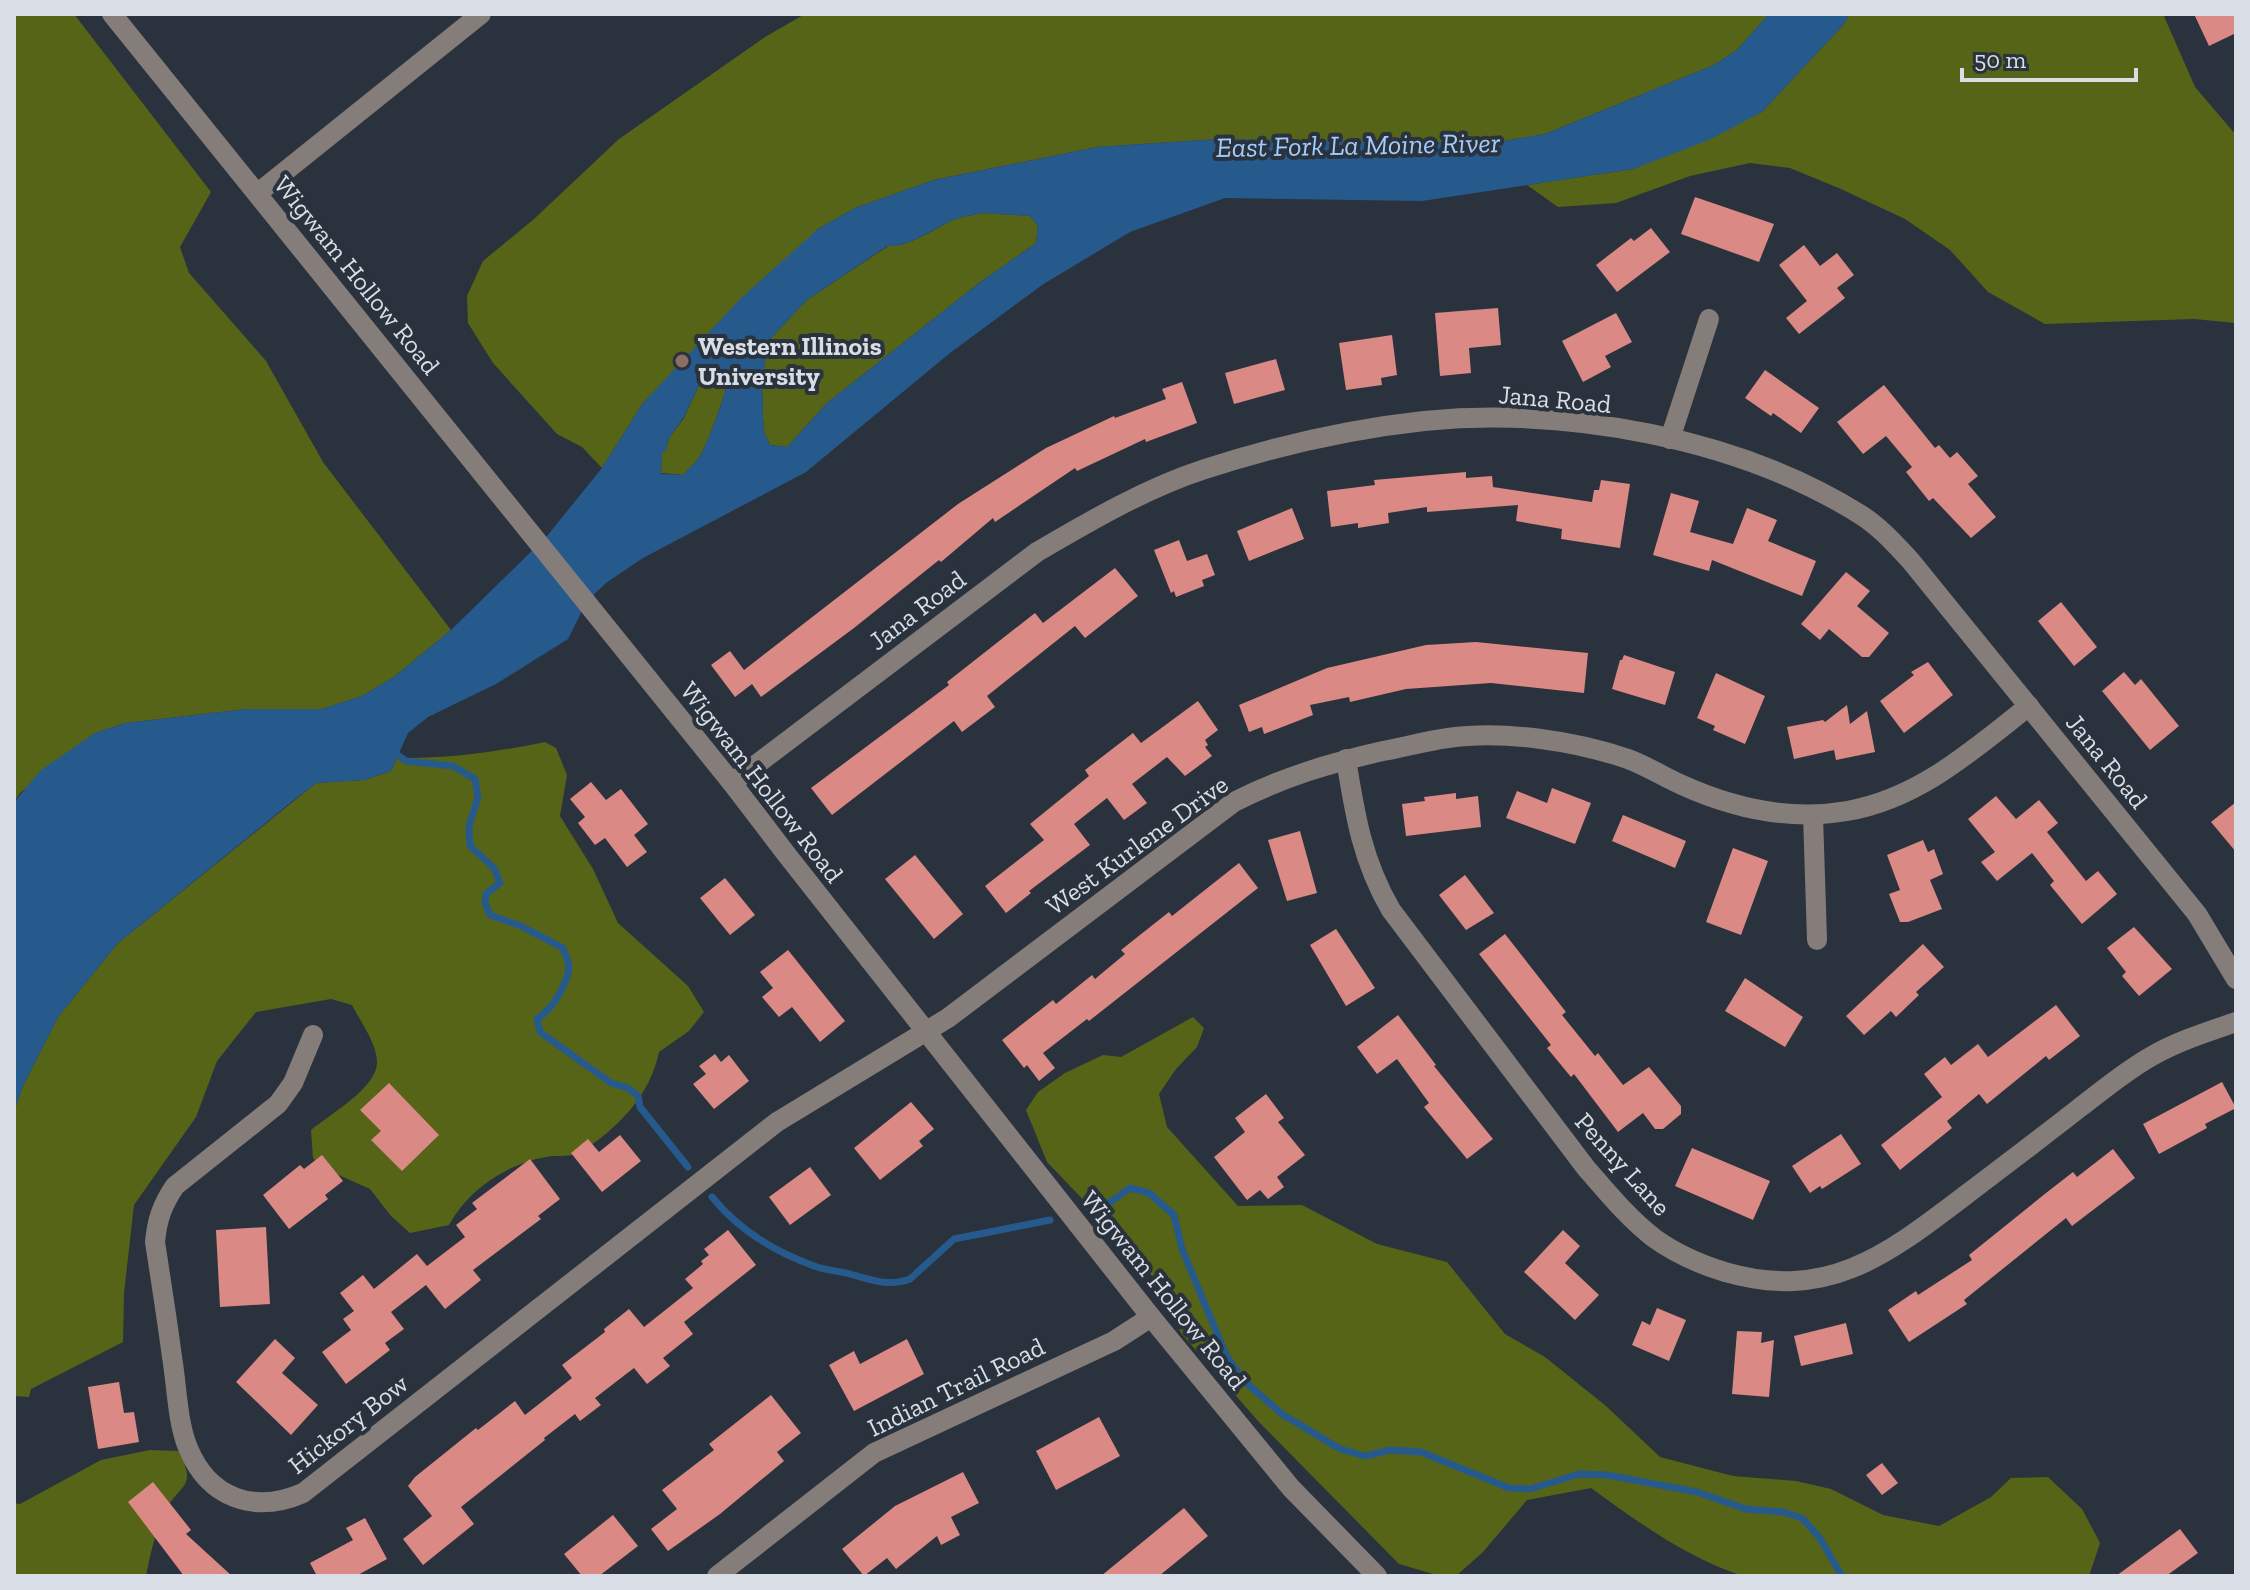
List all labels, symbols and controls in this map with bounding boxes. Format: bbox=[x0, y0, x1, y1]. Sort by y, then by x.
scale bar bbox=[1962, 32, 2136, 82]
text: 50 m bbox=[1974, 45, 2027, 74]
water label: East Fork La Moine River bbox=[1215, 126, 1501, 164]
street label: Wigwam Hollow Road bbox=[267, 169, 447, 381]
place label: Western Illinois University bbox=[698, 330, 882, 392]
marker: Western Illinois University bbox=[673, 352, 691, 370]
street label: Jana Road bbox=[1497, 378, 1613, 420]
street label: Jana Road bbox=[862, 563, 972, 657]
street label: Wigwam Hollow Road bbox=[673, 675, 851, 889]
street label: Jana Road bbox=[2059, 707, 2155, 815]
street label: West Kurlene Drive bbox=[1040, 768, 1234, 922]
street label: Penny Lane bbox=[1568, 1106, 1678, 1222]
street label: Wigwam Hollow Road bbox=[1074, 1184, 1254, 1396]
street label: Indian Trail Road bbox=[862, 1330, 1050, 1444]
street label: Hickory Bow bbox=[282, 1367, 414, 1481]

